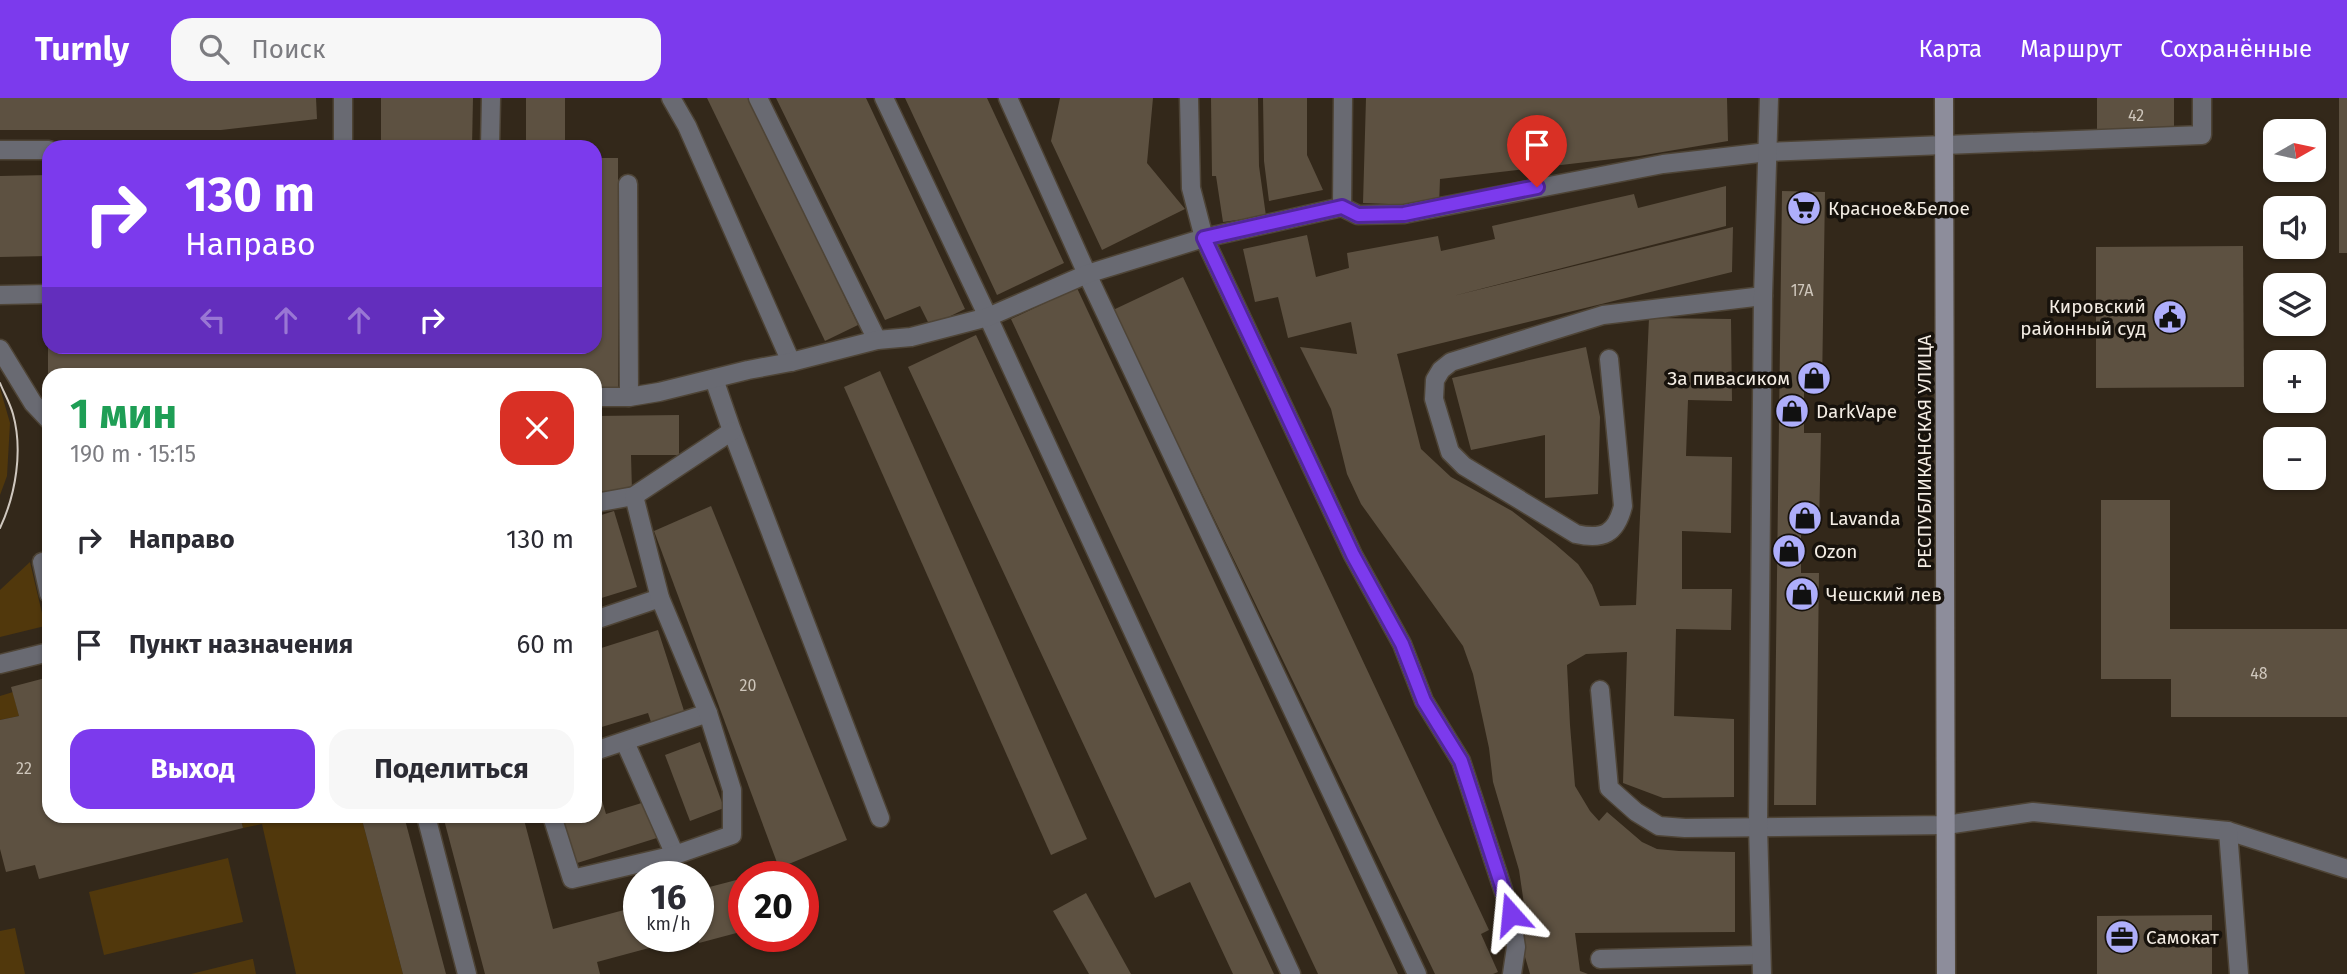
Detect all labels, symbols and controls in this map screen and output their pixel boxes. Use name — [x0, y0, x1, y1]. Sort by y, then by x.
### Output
search box — [171, 18, 661, 81]
text: Turnly — [35, 29, 129, 69]
icon: search — [195, 30, 233, 68]
text: Поиск — [251, 34, 325, 65]
text: Карта — [1919, 35, 1982, 63]
text: Маршрут — [2020, 35, 2122, 63]
text: Сохранённые — [2160, 35, 2312, 63]
house number: 42 — [2128, 106, 2144, 125]
pin — [1507, 115, 1567, 187]
north arrow — [2263, 119, 2326, 182]
map controls — [2263, 119, 2326, 490]
icon: arrive — [1518, 126, 1556, 164]
text: 130 m — [185, 165, 315, 224]
icon: right — [70, 168, 161, 259]
supermarket icon: Красное&Белое — [1785, 189, 1823, 227]
button: sound — [2263, 196, 2326, 259]
place label: Красное&Белое — [1828, 197, 1970, 220]
text: Направо — [185, 225, 316, 263]
button: layers — [2263, 273, 2326, 336]
house number: 17А — [1791, 281, 1814, 300]
place label: Кировский районный суд — [2020, 295, 2146, 340]
public building icon: Кировский районный суд — [2151, 298, 2189, 336]
icon: left — [194, 301, 232, 339]
icon: ahead — [267, 301, 305, 339]
icon: ahead — [340, 301, 378, 339]
icon: right — [413, 301, 451, 339]
street label: РЕСПУБЛИКАНСКАЯ УЛИЦА — [1913, 335, 1936, 569]
button: + — [2263, 350, 2326, 413]
shop icon: За пивасиком — [1795, 359, 1833, 397]
place label: За пивасиком — [1667, 367, 1790, 390]
text: 1 мин — [70, 389, 177, 439]
button: close — [500, 391, 574, 465]
shop icon: DarkVape — [1773, 392, 1811, 430]
place label: DarkVape — [1816, 400, 1897, 423]
button: − — [2263, 427, 2326, 490]
text: 190 m · 15:15 — [70, 440, 196, 468]
shop icon: Lavanda — [1786, 499, 1824, 537]
place label: Lavanda — [1829, 507, 1901, 530]
icon: right — [70, 521, 108, 559]
text: Направо — [129, 524, 235, 555]
text: 130 m — [506, 524, 574, 555]
shop icon: Ozon — [1770, 532, 1808, 570]
place label: Ozon — [1814, 540, 1857, 563]
shop icon: Чешский лев — [1783, 575, 1821, 613]
place label: Чешский лев — [1826, 583, 1942, 606]
icon: arrive — [70, 626, 108, 664]
text: Пункт назначения — [129, 629, 353, 660]
text: 60 m — [516, 629, 574, 660]
house number: 48 — [2250, 664, 2268, 683]
house number: 20 — [740, 676, 756, 695]
button: Выход — [70, 729, 315, 809]
button: Поделиться — [329, 729, 574, 809]
house number: 22 — [16, 759, 32, 778]
speed limit sign: 20 — [728, 861, 819, 952]
text: 16 — [651, 876, 686, 918]
position arrow — [1474, 877, 1548, 951]
text: km/h — [646, 913, 691, 935]
office icon: Самокат — [2103, 918, 2141, 956]
place label: Самокат — [2146, 926, 2219, 949]

